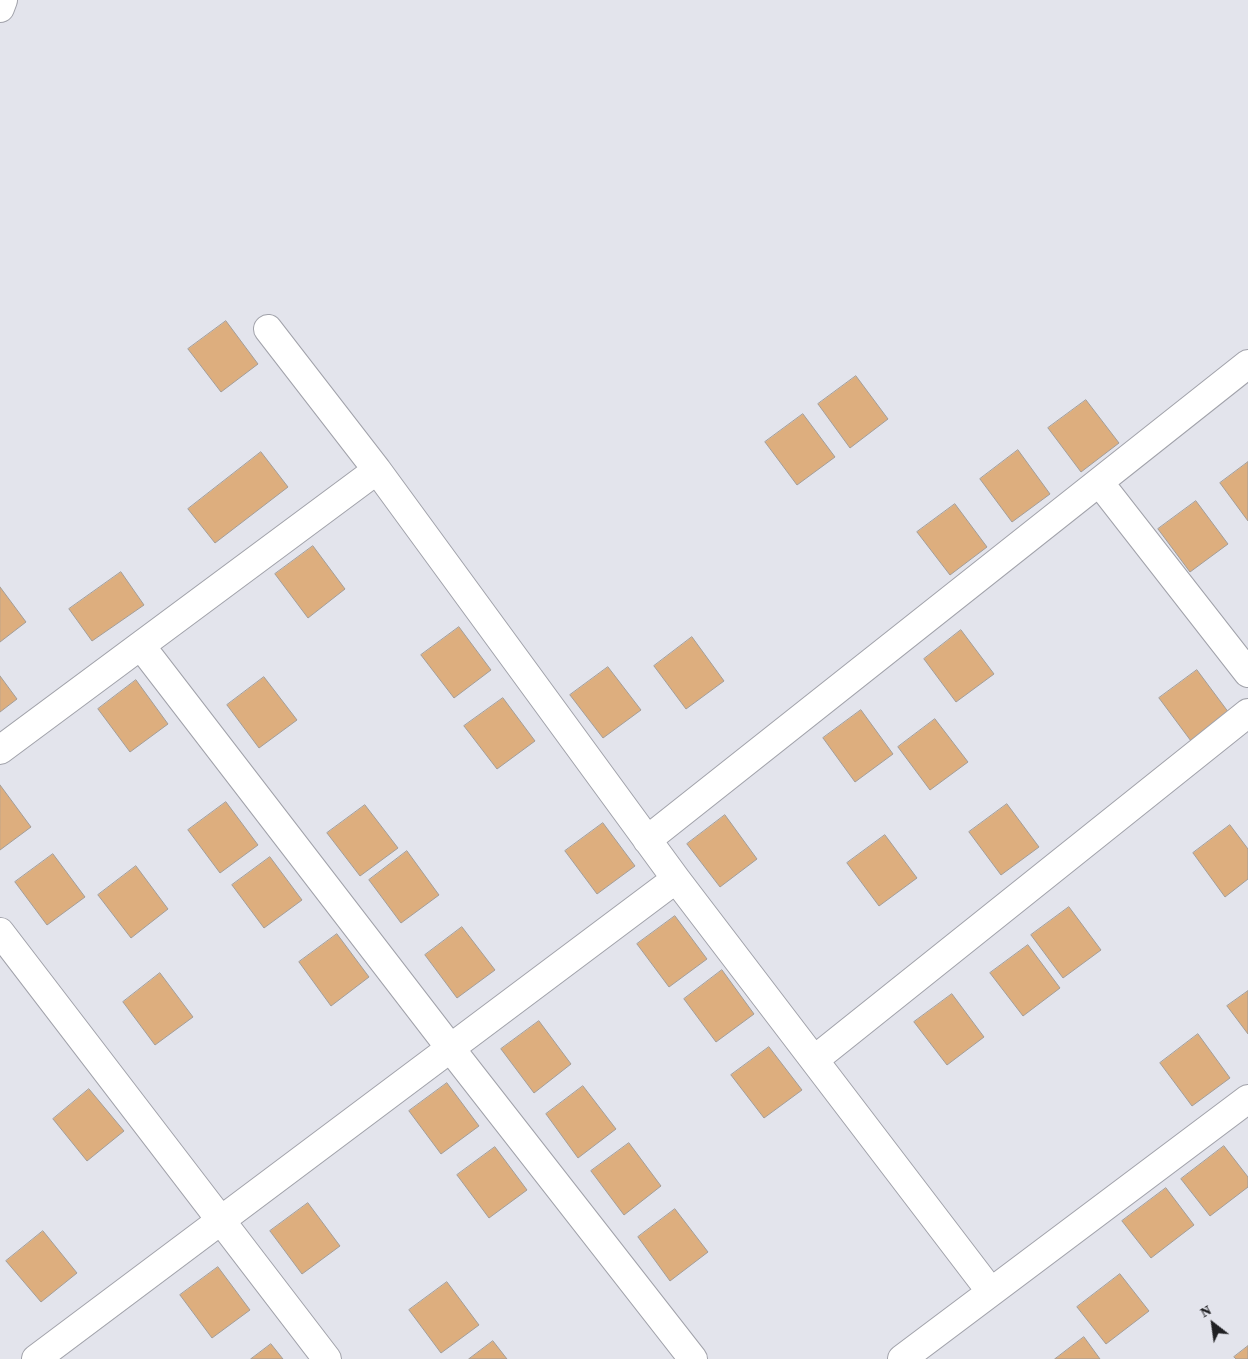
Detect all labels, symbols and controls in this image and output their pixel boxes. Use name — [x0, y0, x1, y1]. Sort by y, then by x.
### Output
north arrow — [1188, 1299, 1238, 1349]
text: N — [1196, 1300, 1215, 1322]

